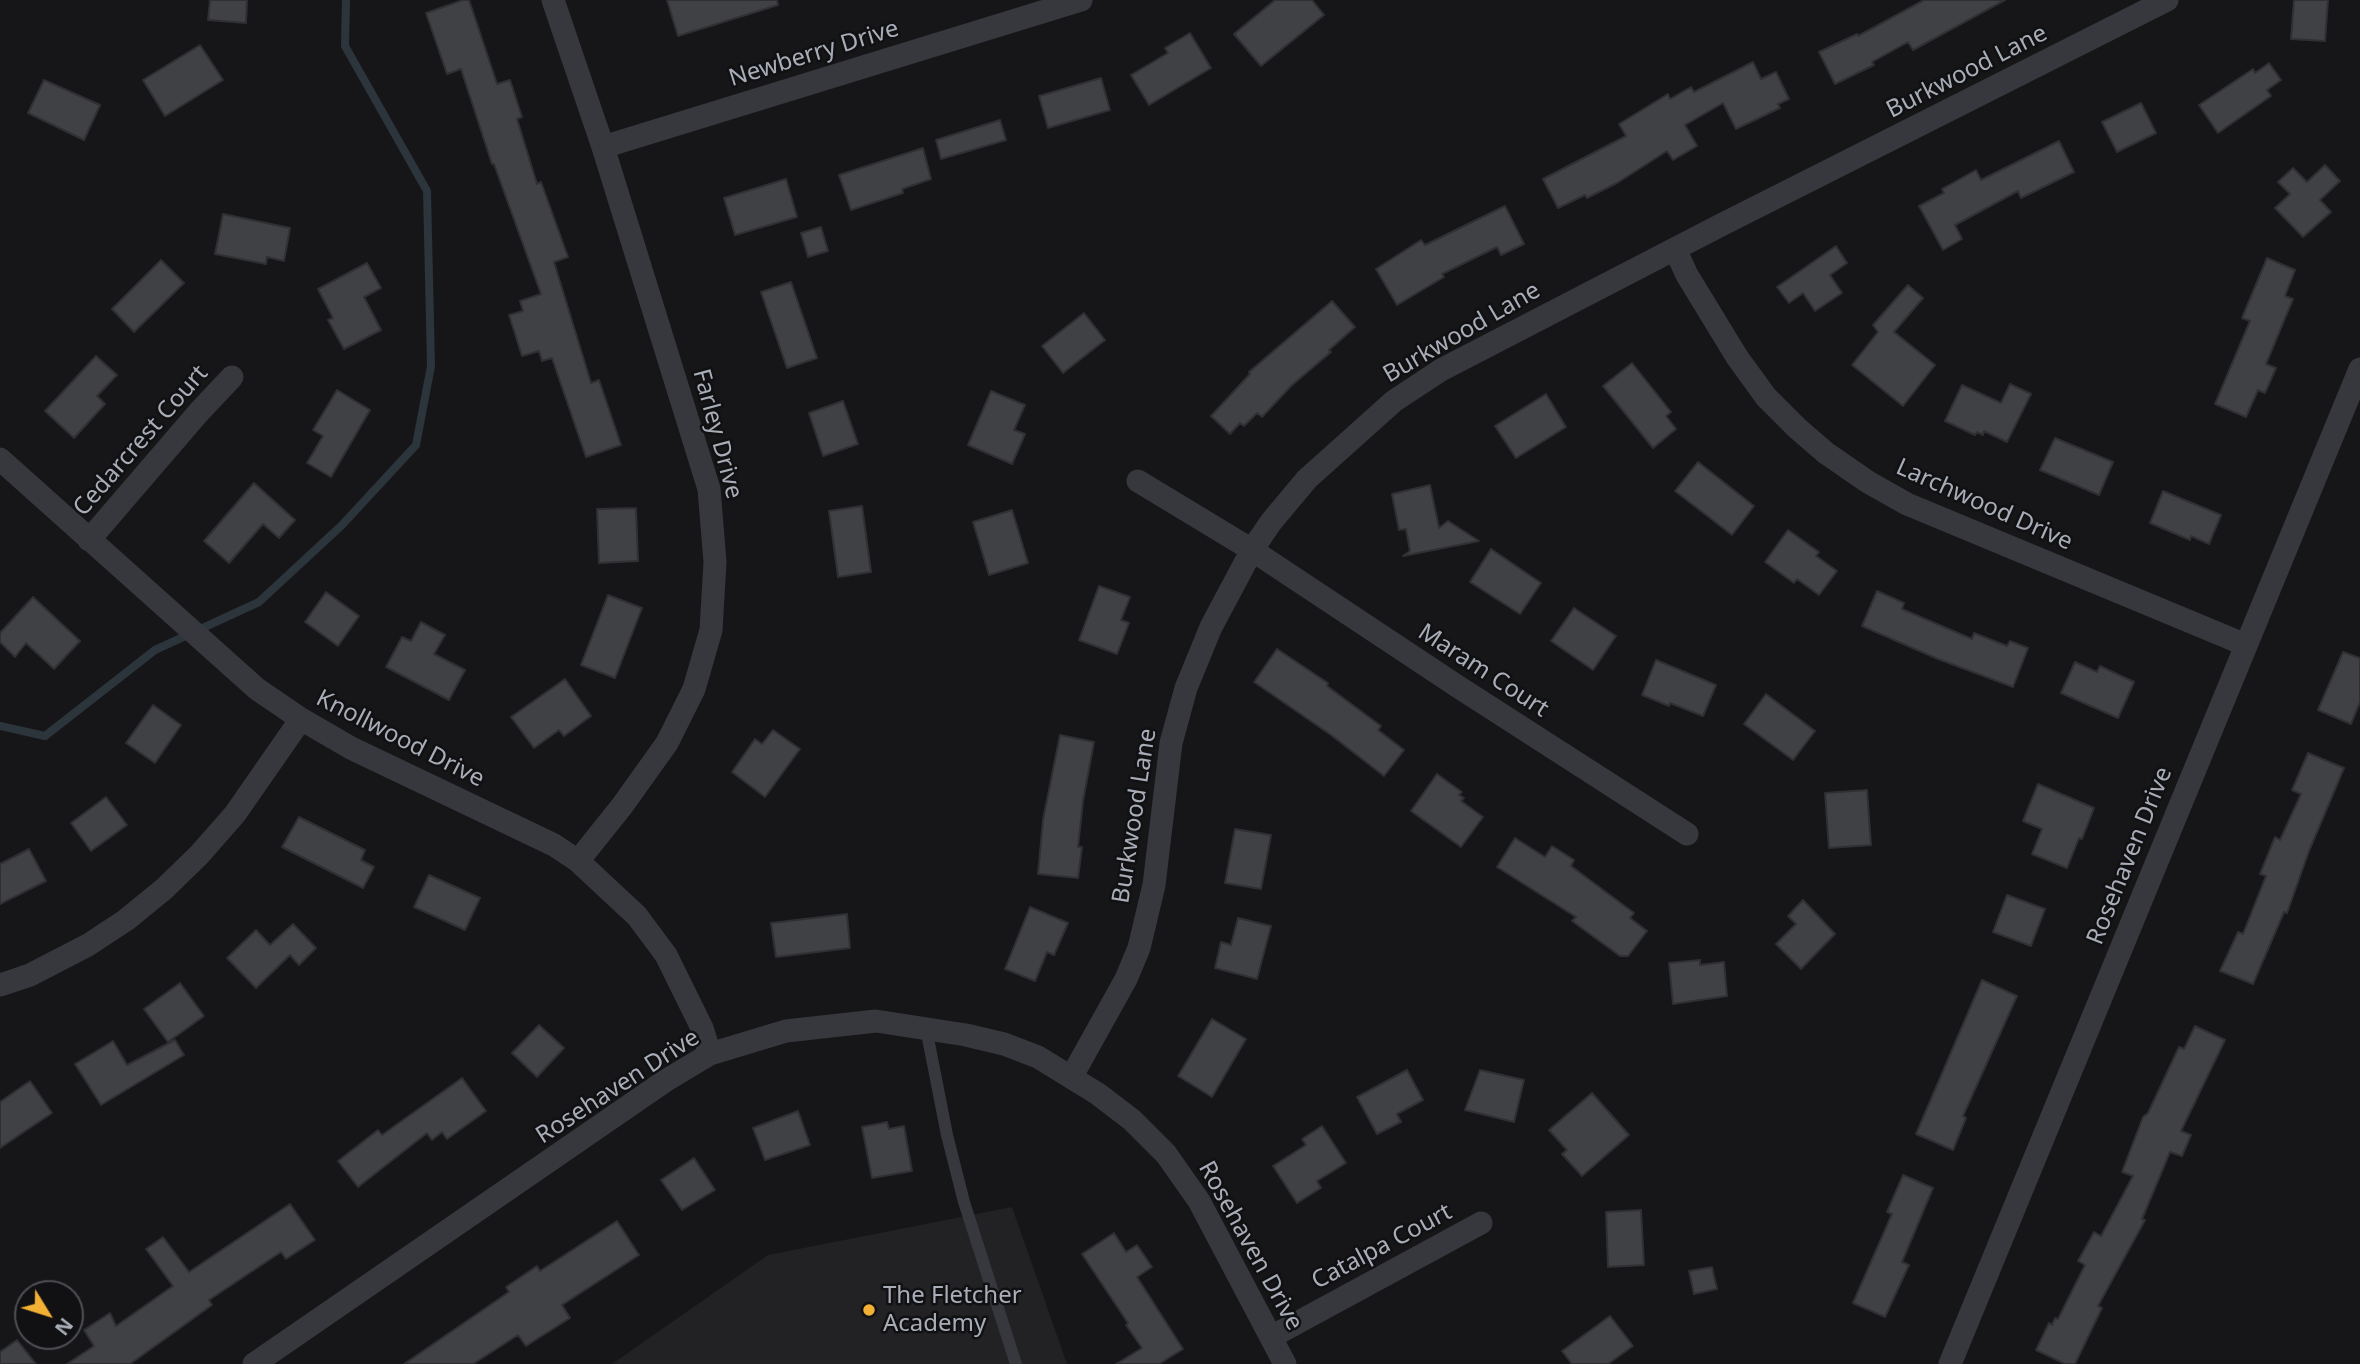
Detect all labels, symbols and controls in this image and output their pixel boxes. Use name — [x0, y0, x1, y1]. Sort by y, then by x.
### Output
street label: Newberry Drive — [726, 14, 902, 94]
street label: Burkwood Lane — [1882, 19, 2052, 125]
street label: Burkwood Lane — [1378, 276, 1546, 390]
street label: Cedarcrest Court — [68, 360, 214, 522]
street label: Farley Drive — [686, 366, 748, 502]
street label: Larchwood Drive — [1891, 453, 2077, 557]
street label: Maram Court — [1412, 618, 1554, 724]
street label: Knollwood Drive — [311, 684, 489, 794]
street label: Burkwood Lane — [1107, 727, 1163, 905]
street label: Rosehaven Drive — [2081, 763, 2179, 949]
street label: Rosehaven Drive — [531, 1023, 705, 1151]
street label: Rosehaven Drive — [1192, 1156, 1308, 1336]
street label: Catalpa Court — [1307, 1198, 1457, 1296]
north arrow — [14, 1280, 84, 1350]
place label: The Fletcher Academy — [883, 1282, 1022, 1338]
marker: The Fletcher Academy — [861, 1302, 877, 1318]
text: N — [49, 1313, 79, 1341]

